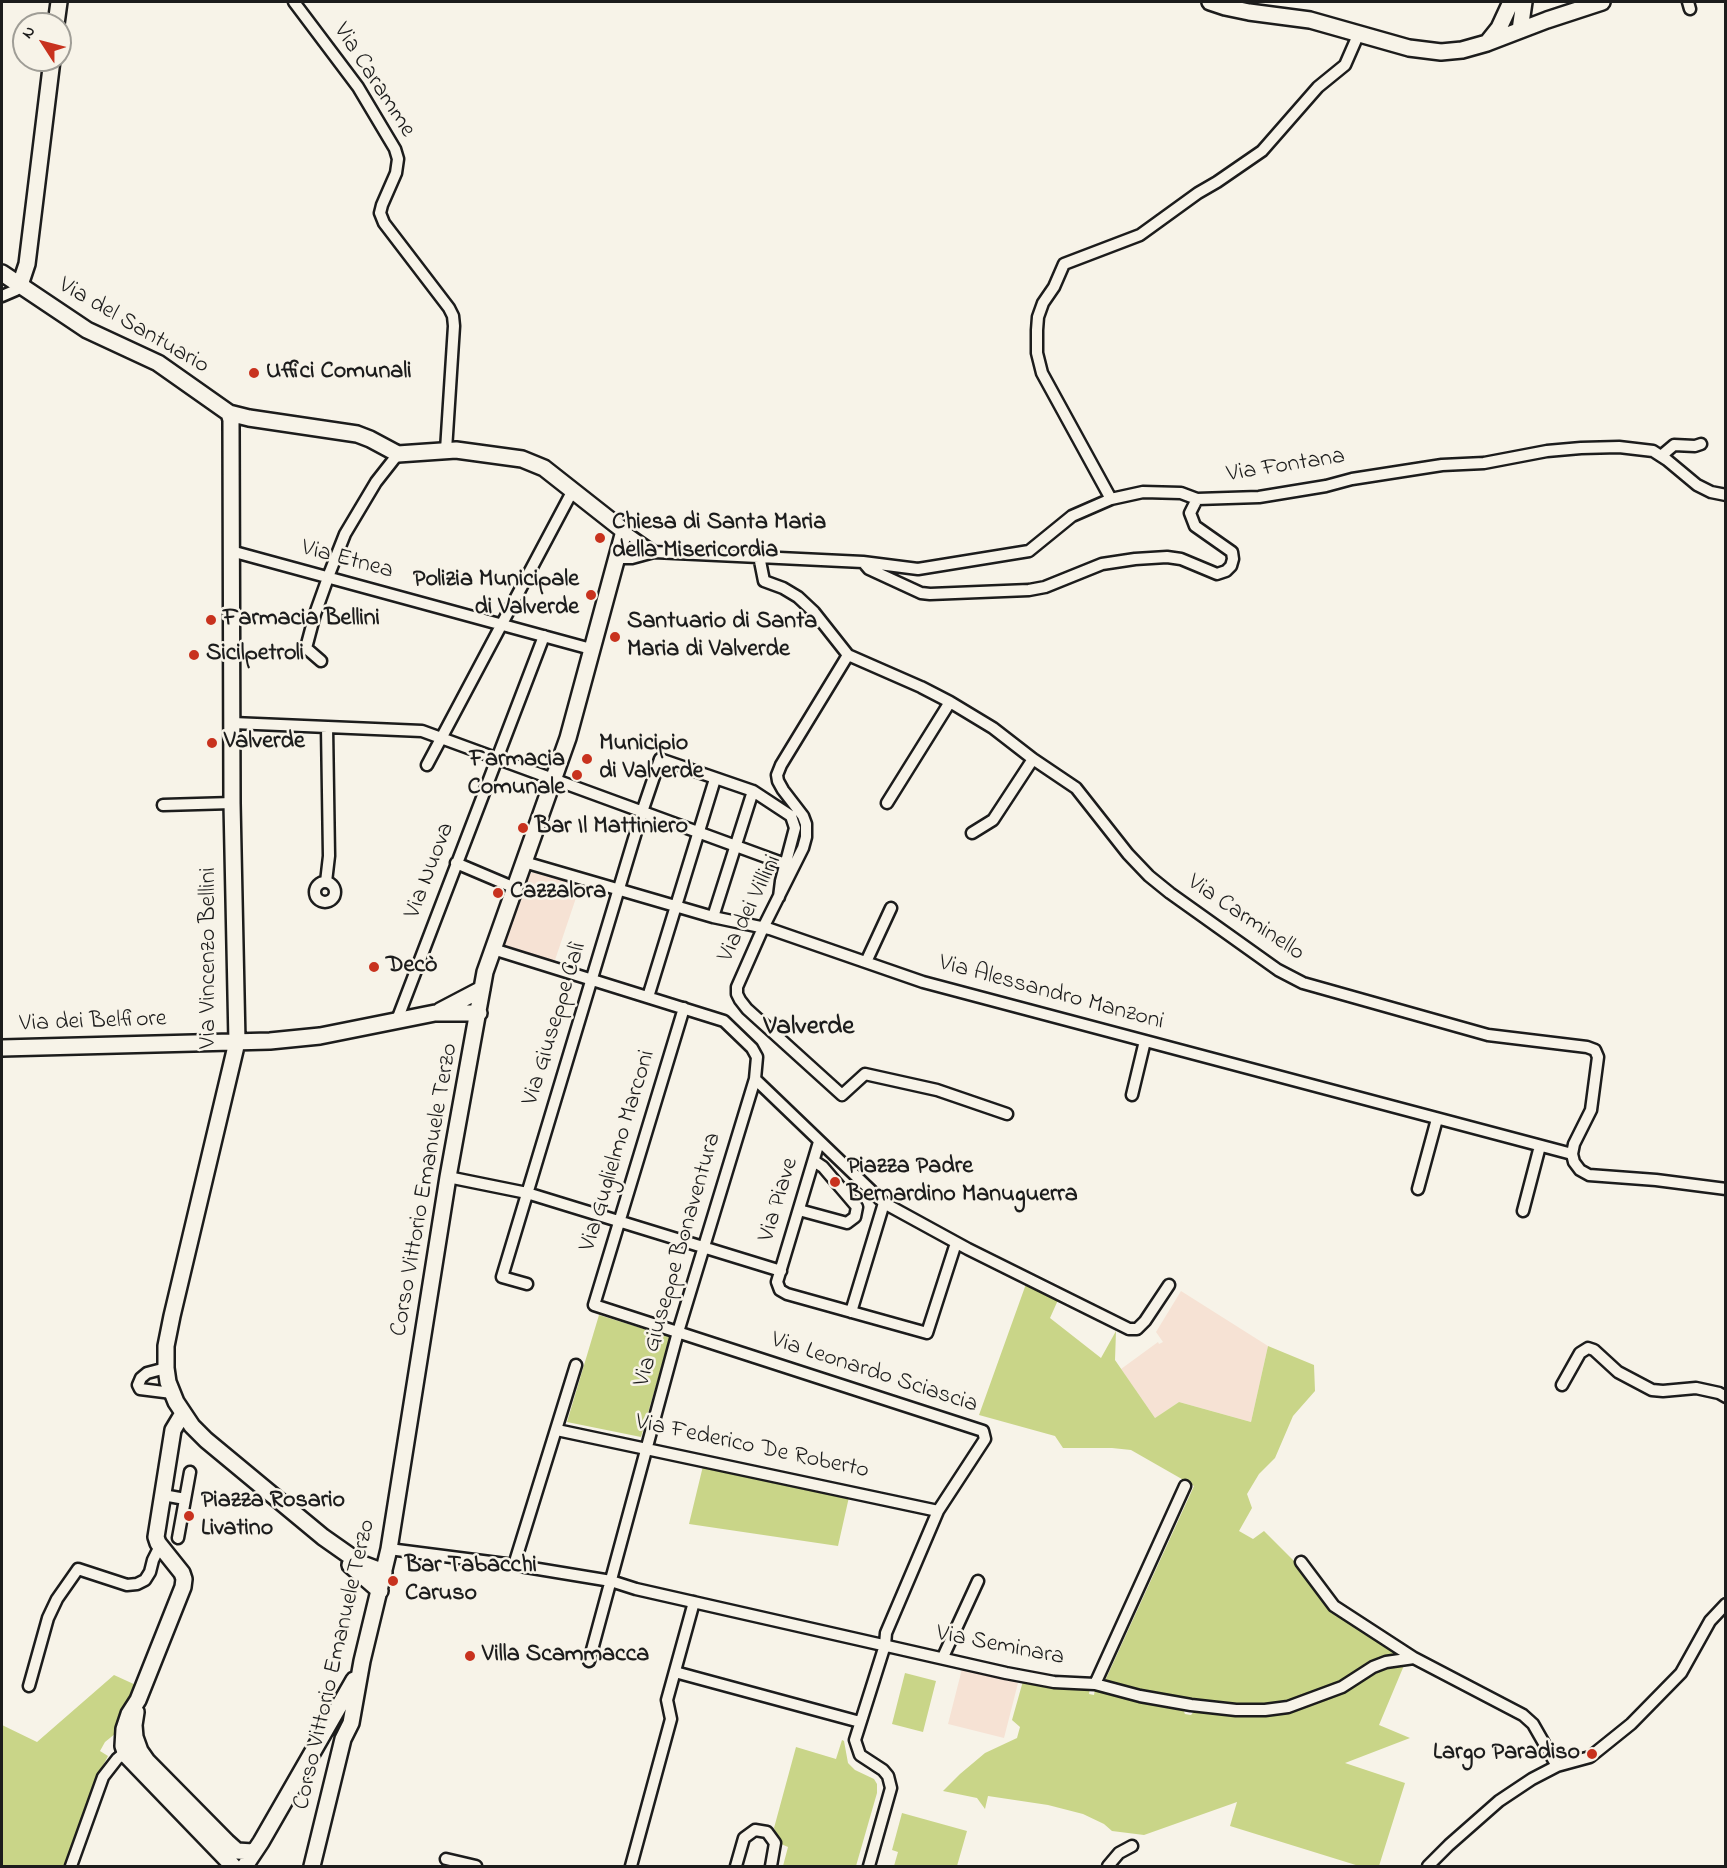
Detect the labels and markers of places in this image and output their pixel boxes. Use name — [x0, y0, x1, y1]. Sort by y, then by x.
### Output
place label: Uffici Comunali — [266, 359, 412, 387]
marker: Uffici Comunali — [247, 366, 261, 380]
place label: Chiesa di Santa Maria della Misericordia — [612, 510, 826, 566]
marker: Chiesa di Santa Maria della Misericordia — [593, 531, 607, 545]
place label: Polizia Municipale di Valverde — [413, 567, 579, 623]
marker: Polizia Municipale di Valverde — [584, 588, 598, 602]
place label: Farmacia Bellini — [223, 606, 380, 634]
place label: Santuario di Santa Maria di Valverde — [627, 609, 817, 665]
marker: Farmacia Bellini — [204, 613, 218, 627]
marker: Santuario di Santa Maria di Valverde — [608, 630, 622, 644]
place label: Sicilpetroli — [206, 641, 304, 669]
marker: Sicilpetroli — [187, 648, 201, 662]
place label: Valverde — [224, 729, 305, 757]
place label: Municipio di Valverde — [599, 731, 703, 787]
marker: Valverde — [205, 736, 219, 750]
place label: Farmacia Comunale — [467, 747, 565, 803]
marker: Municipio di Valverde — [580, 752, 594, 766]
marker: Farmacia Comunale — [570, 768, 584, 782]
place label: Bar Il Mattiniero — [535, 814, 688, 842]
marker: Bar Il Mattiniero — [516, 821, 530, 835]
place label: Cazzalora — [510, 879, 606, 907]
marker: Cazzalora — [491, 886, 505, 900]
place label: Decò — [386, 953, 438, 981]
marker: Decò — [367, 960, 381, 974]
place label: Piazza Padre Bernardino Manuguerra — [847, 1154, 1078, 1210]
marker: Piazza Padre Bernardino Manuguerra — [828, 1175, 842, 1189]
place label: Piazza Rosario Livatino — [201, 1488, 345, 1544]
marker: Piazza Rosario Livatino — [182, 1509, 196, 1523]
place label: Bar Tabacchi Caruso — [405, 1553, 537, 1609]
marker: Bar Tabacchi Caruso — [386, 1574, 400, 1588]
place label: Villa Scammacca — [482, 1642, 649, 1670]
marker: Villa Scammacca — [463, 1649, 477, 1663]
place label: Largo Paradiso — [1433, 1740, 1580, 1768]
marker: Largo Paradiso — [1585, 1747, 1599, 1761]

